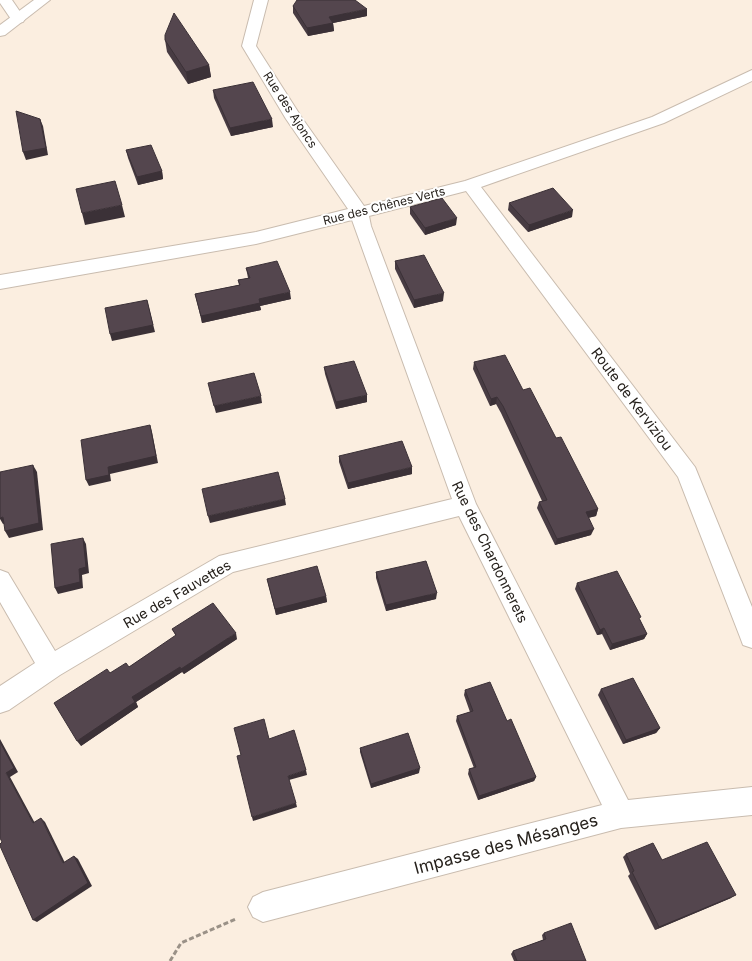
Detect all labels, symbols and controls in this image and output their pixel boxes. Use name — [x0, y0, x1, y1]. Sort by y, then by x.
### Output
street label: Rue des Ajoncs — [260, 69, 321, 151]
street label: Rue des Chênes Verts — [321, 183, 447, 228]
street label: Route de Kerviziou — [588, 344, 677, 453]
street label: Rue des Chardonnerets — [449, 478, 532, 625]
street label: Rue des Fauvettes — [120, 556, 234, 631]
street label: Impasse des Mésanges — [412, 810, 600, 878]

